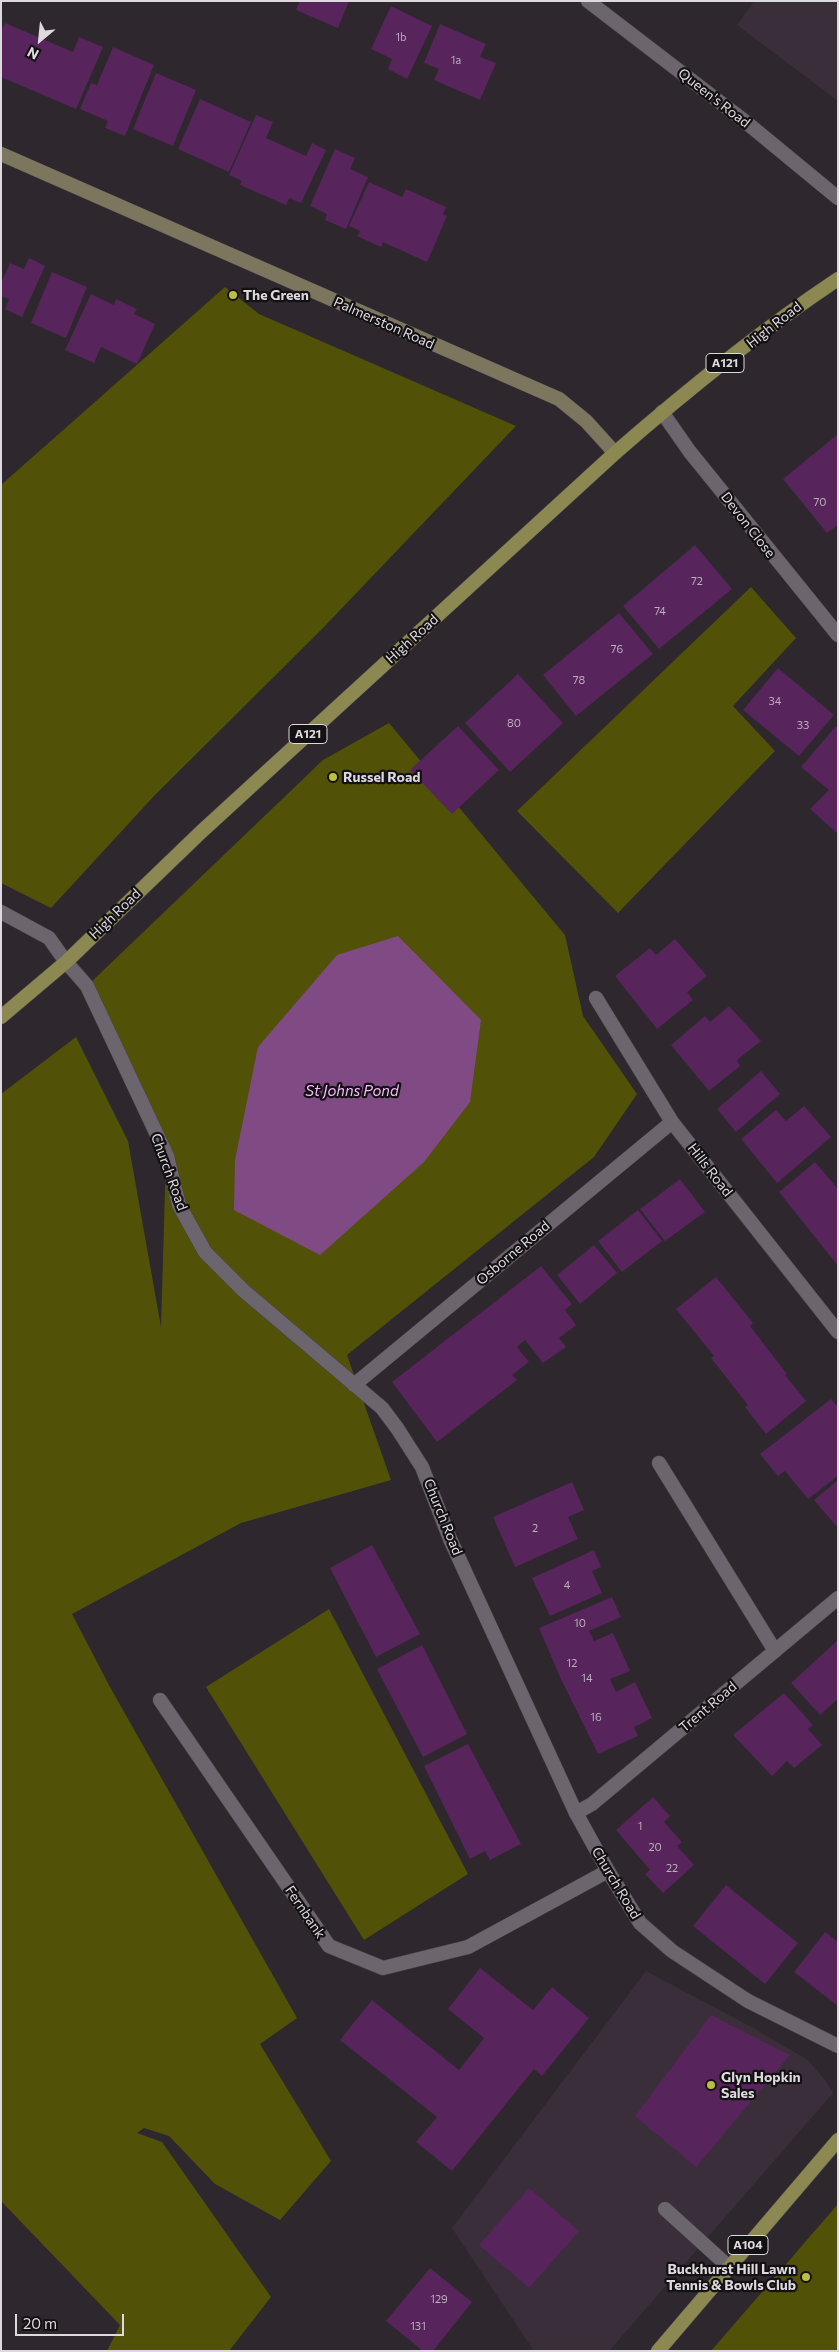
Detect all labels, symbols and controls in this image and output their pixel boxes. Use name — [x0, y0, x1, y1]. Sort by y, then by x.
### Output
north arrow — [15, 15, 65, 65]
house number: 1b — [395, 30, 407, 44]
text: N — [24, 44, 41, 64]
house number: 1a — [451, 53, 461, 67]
street label: Queen's Road — [675, 65, 753, 131]
place label: The Green — [243, 287, 309, 303]
marker: The Green — [227, 289, 239, 301]
street label: Palmerston Road — [331, 293, 437, 353]
street label: High Road — [743, 298, 805, 352]
road number: A121 — [706, 353, 744, 372]
street label: Devon Close — [717, 489, 779, 561]
house number: 70 — [814, 495, 826, 509]
house number: 72 — [691, 574, 703, 588]
house number: 74 — [654, 604, 666, 618]
street label: High Road — [382, 611, 442, 667]
house number: 76 — [611, 642, 623, 656]
house number: 78 — [573, 673, 585, 687]
house number: 34 — [769, 694, 781, 708]
house number: 80 — [507, 716, 521, 730]
house number: 33 — [797, 718, 809, 732]
road number: A121 — [289, 724, 327, 744]
place label: Russel Road — [343, 769, 420, 785]
marker: Russel Road — [327, 771, 339, 783]
street label: High Road — [86, 885, 144, 943]
water label: St Johns Pond — [305, 1082, 399, 1100]
street label: Church Road — [147, 1131, 191, 1213]
street label: Hills Road — [684, 1140, 736, 1200]
street label: Osborne Road — [473, 1217, 553, 1289]
street label: Church Road — [420, 1476, 466, 1558]
house number: 2 — [532, 1521, 538, 1535]
house number: 4 — [564, 1578, 570, 1592]
house number: 10 — [574, 1616, 586, 1630]
house number: 12 — [567, 1656, 577, 1670]
house number: 14 — [581, 1671, 593, 1685]
street label: Trent Road — [676, 1678, 740, 1736]
house number: 16 — [590, 1710, 602, 1724]
house number: 1 — [638, 1819, 642, 1833]
house number: 20 — [648, 1840, 662, 1854]
street label: Church Road — [588, 1844, 644, 1922]
house number: 22 — [666, 1861, 678, 1875]
street label: Fernbank — [281, 1882, 329, 1942]
place label: Glyn Hopkin Sales — [721, 2069, 801, 2102]
marker: Glyn Hopkin Sales — [705, 2079, 717, 2091]
road number: A104 — [728, 2236, 768, 2254]
place label: Buckhurst Hill Lawn Tennis & Bowls Club — [666, 2261, 796, 2294]
marker: Buckhurst Hill Lawn Tennis & Bowls Club — [800, 2271, 812, 2283]
house number: 129 — [430, 2292, 448, 2306]
scale bar — [18, 2304, 126, 2336]
text: 20 m — [23, 2314, 57, 2332]
house number: 131 — [410, 2319, 426, 2333]

